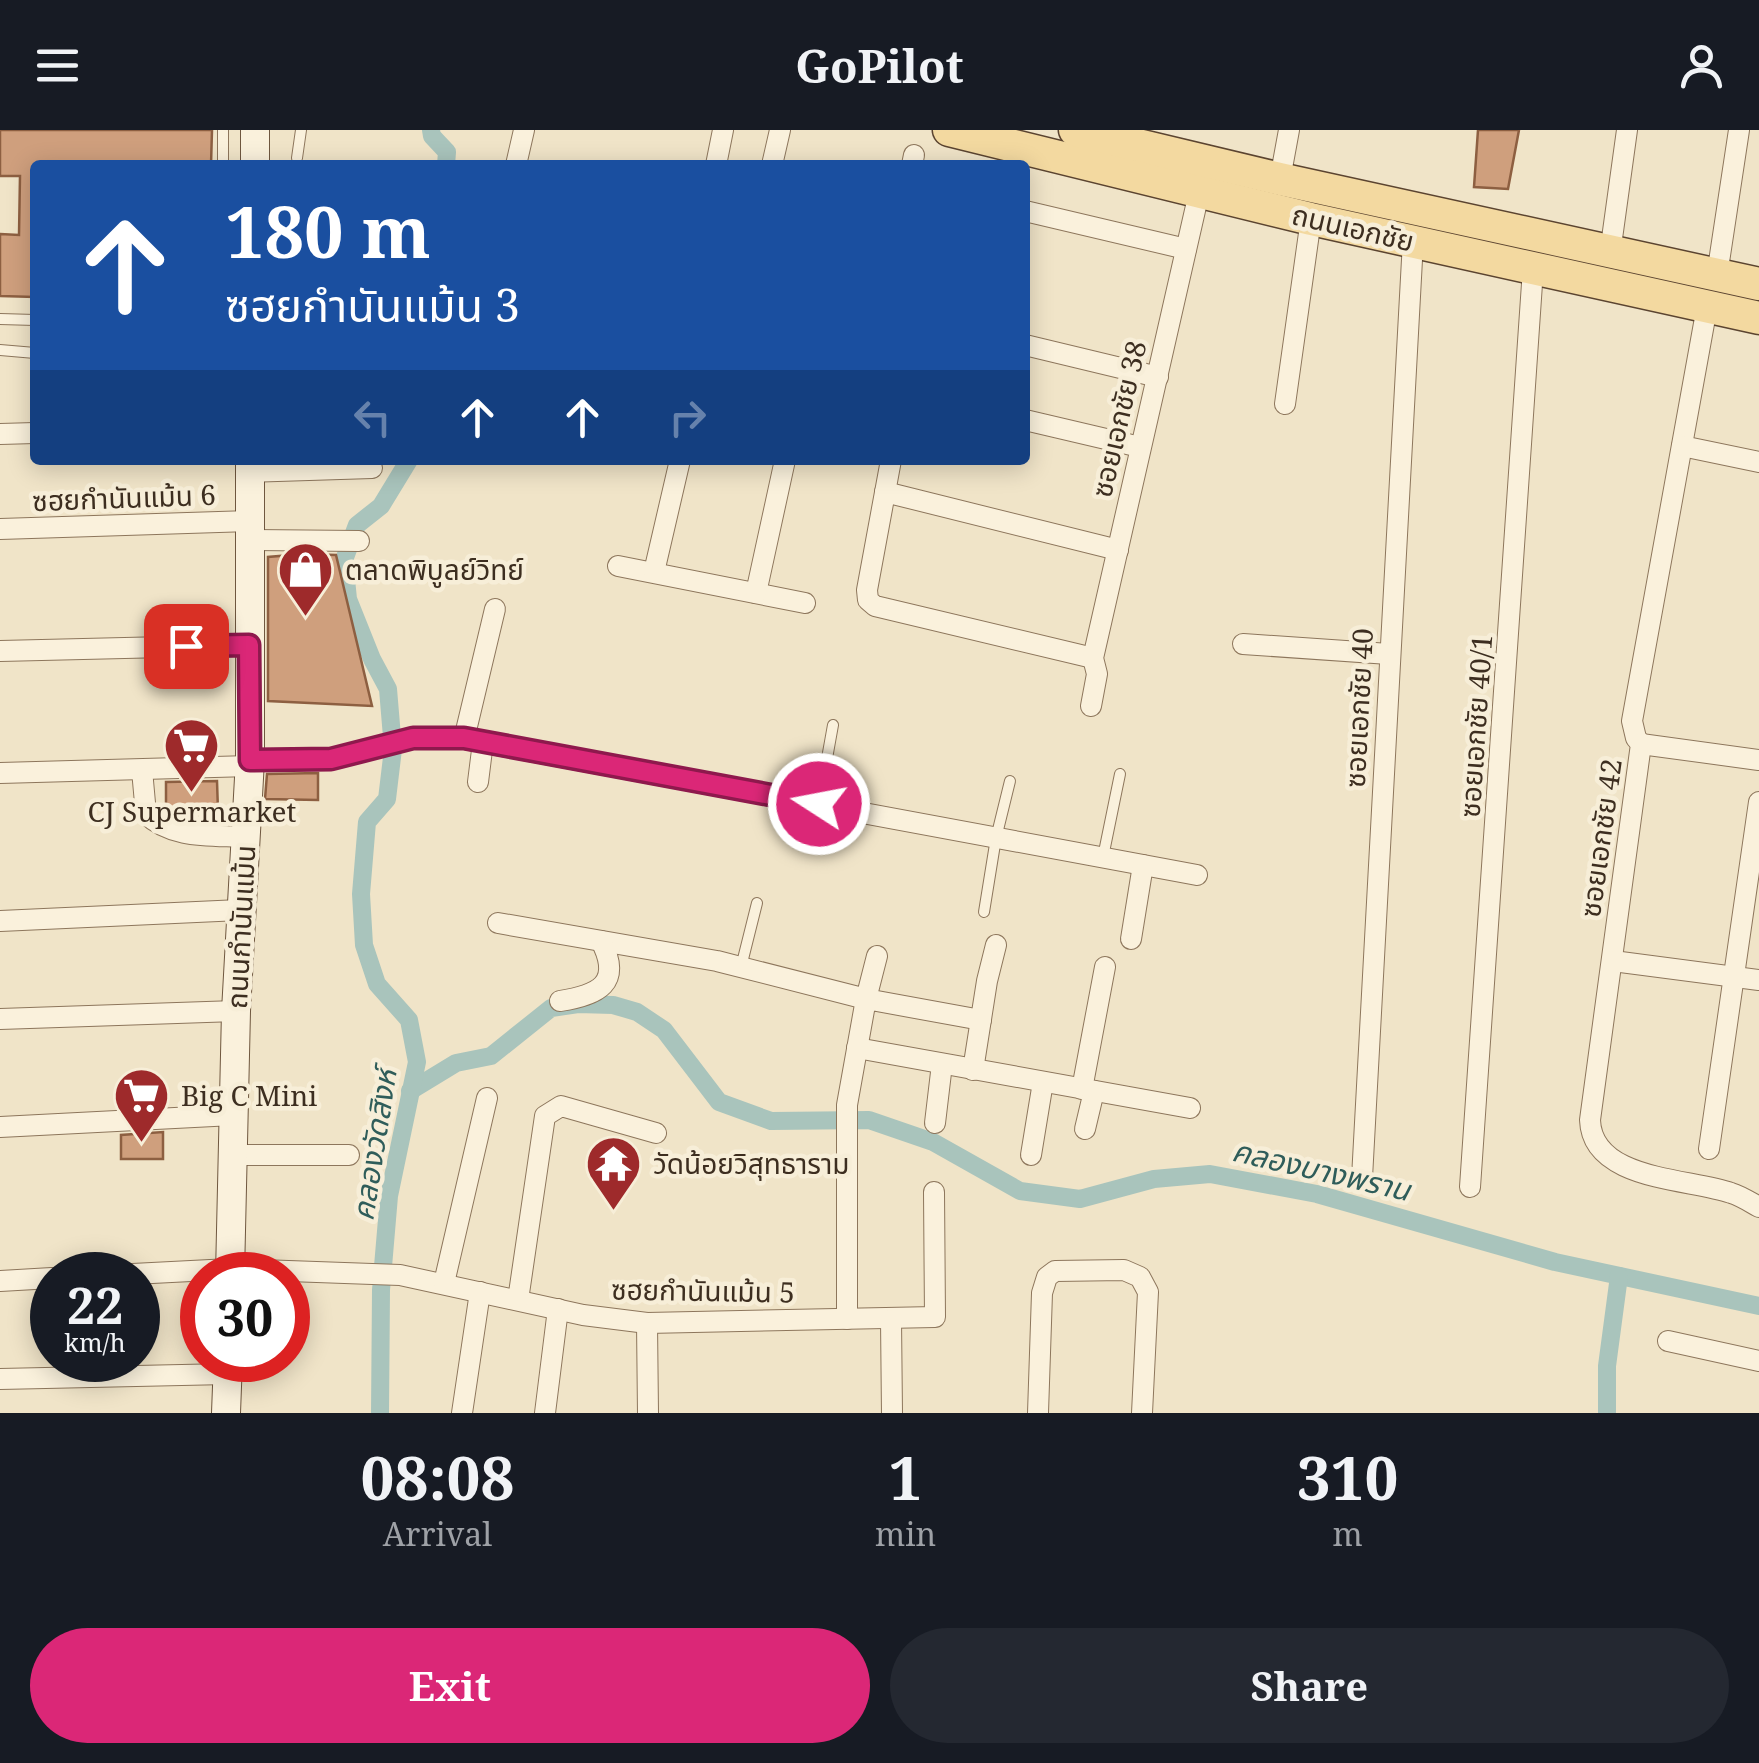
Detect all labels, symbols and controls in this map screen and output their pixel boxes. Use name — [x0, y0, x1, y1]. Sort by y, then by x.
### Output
text: GoPilot — [795, 35, 964, 96]
icon: menu — [30, 38, 85, 93]
icon: person — [1674, 38, 1729, 93]
text: 180 m — [225, 183, 431, 279]
street label: ถนนเอกชัย — [1289, 195, 1418, 259]
icon: ahead — [60, 200, 190, 330]
text: ซฮยกำนันแม้น 3 — [225, 274, 520, 335]
street label: ซอยเอกชัย 38 — [1082, 337, 1155, 501]
icon: left — [345, 390, 400, 445]
icon: ahead — [450, 390, 505, 445]
icon: ahead — [555, 390, 610, 445]
icon: right — [660, 390, 715, 445]
street label: ซฮยกำนันแม้น 6 — [32, 475, 216, 519]
shop icon: ตลาดพิบูลย์วิทย์ — [276, 540, 336, 619]
place label: ตลาดพิบูลย์วิทย์ — [345, 550, 524, 588]
pin — [144, 604, 229, 689]
icon: arrive — [159, 619, 214, 674]
street label: ซอยเอกชัย 40 — [1335, 627, 1381, 789]
street label: ซอยเอกชัย 40/1 — [1450, 633, 1500, 819]
supermarket icon: CJ Supermarket — [162, 716, 222, 795]
position arrow — [767, 752, 871, 856]
street label: ซอยเอกชัย 42 — [1570, 756, 1630, 920]
place label: CJ Supermarket — [88, 792, 297, 830]
street label: ถนนกำนันแม้น — [217, 844, 263, 1010]
water label: คลองวัดสิงห์ — [341, 1060, 407, 1224]
supermarket icon: Big C Mini — [112, 1066, 172, 1145]
place label: Big C Mini — [181, 1076, 317, 1114]
water label: คลองบางพราน — [1228, 1129, 1416, 1210]
temple icon: วัดน้อยวิสุทธาราม — [584, 1134, 644, 1213]
place label: วัดน้อยวิสุทธาราม — [653, 1144, 850, 1182]
speed limit sign: 30 — [180, 1252, 310, 1382]
street label: ซฮยกำนันแม้น 5 — [611, 1269, 795, 1311]
text: 22 — [67, 1271, 123, 1339]
text: km/h — [64, 1325, 126, 1359]
text: 08:08 — [361, 1436, 514, 1518]
text: 1 — [889, 1436, 923, 1518]
text: 310 — [1297, 1436, 1398, 1518]
text: Arrival — [383, 1512, 492, 1555]
text: min — [875, 1512, 936, 1555]
text: m — [1332, 1512, 1363, 1555]
button: Exit — [30, 1628, 870, 1743]
button: Share — [890, 1628, 1729, 1743]

